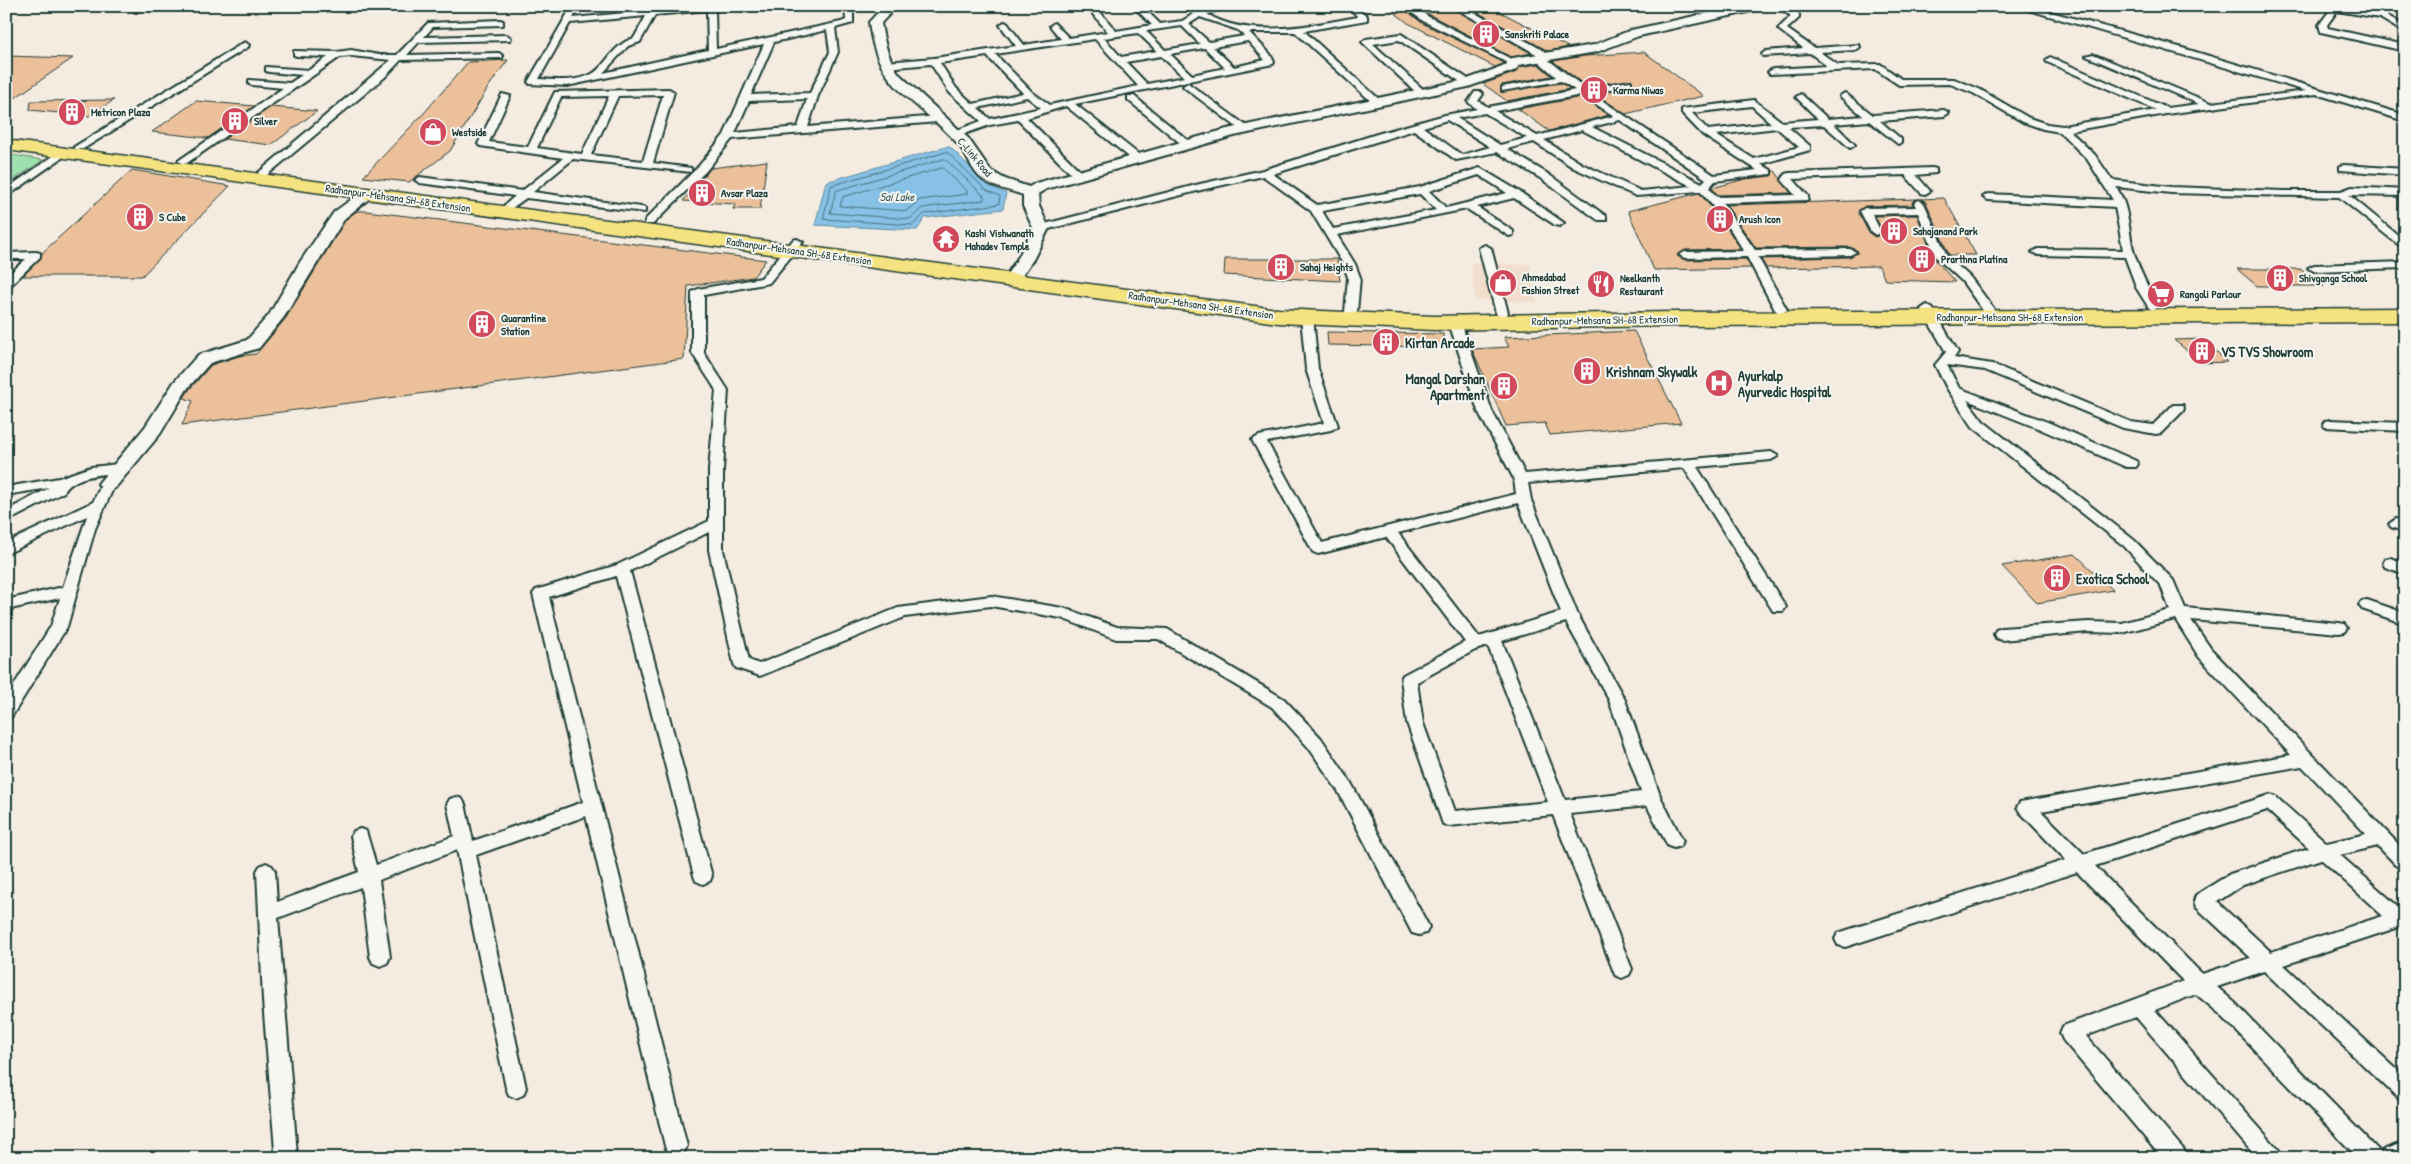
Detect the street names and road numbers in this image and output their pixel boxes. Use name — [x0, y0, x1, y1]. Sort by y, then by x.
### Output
street label: C-Link Road — [954, 134, 996, 180]
street label: Radhanpur-Mehsana SH-68 Extension — [324, 181, 472, 215]
street label: Radhanpur-Mehsana SH-68 Extension — [725, 234, 873, 268]
street label: Radhanpur-Mehsana SH-68 Extension — [1127, 288, 1275, 322]
street label: Radhanpur-Mehsana SH-68 Extension — [1937, 310, 2083, 324]
street label: Radhanpur-Mehsana SH-68 Extension — [1532, 312, 1678, 328]

